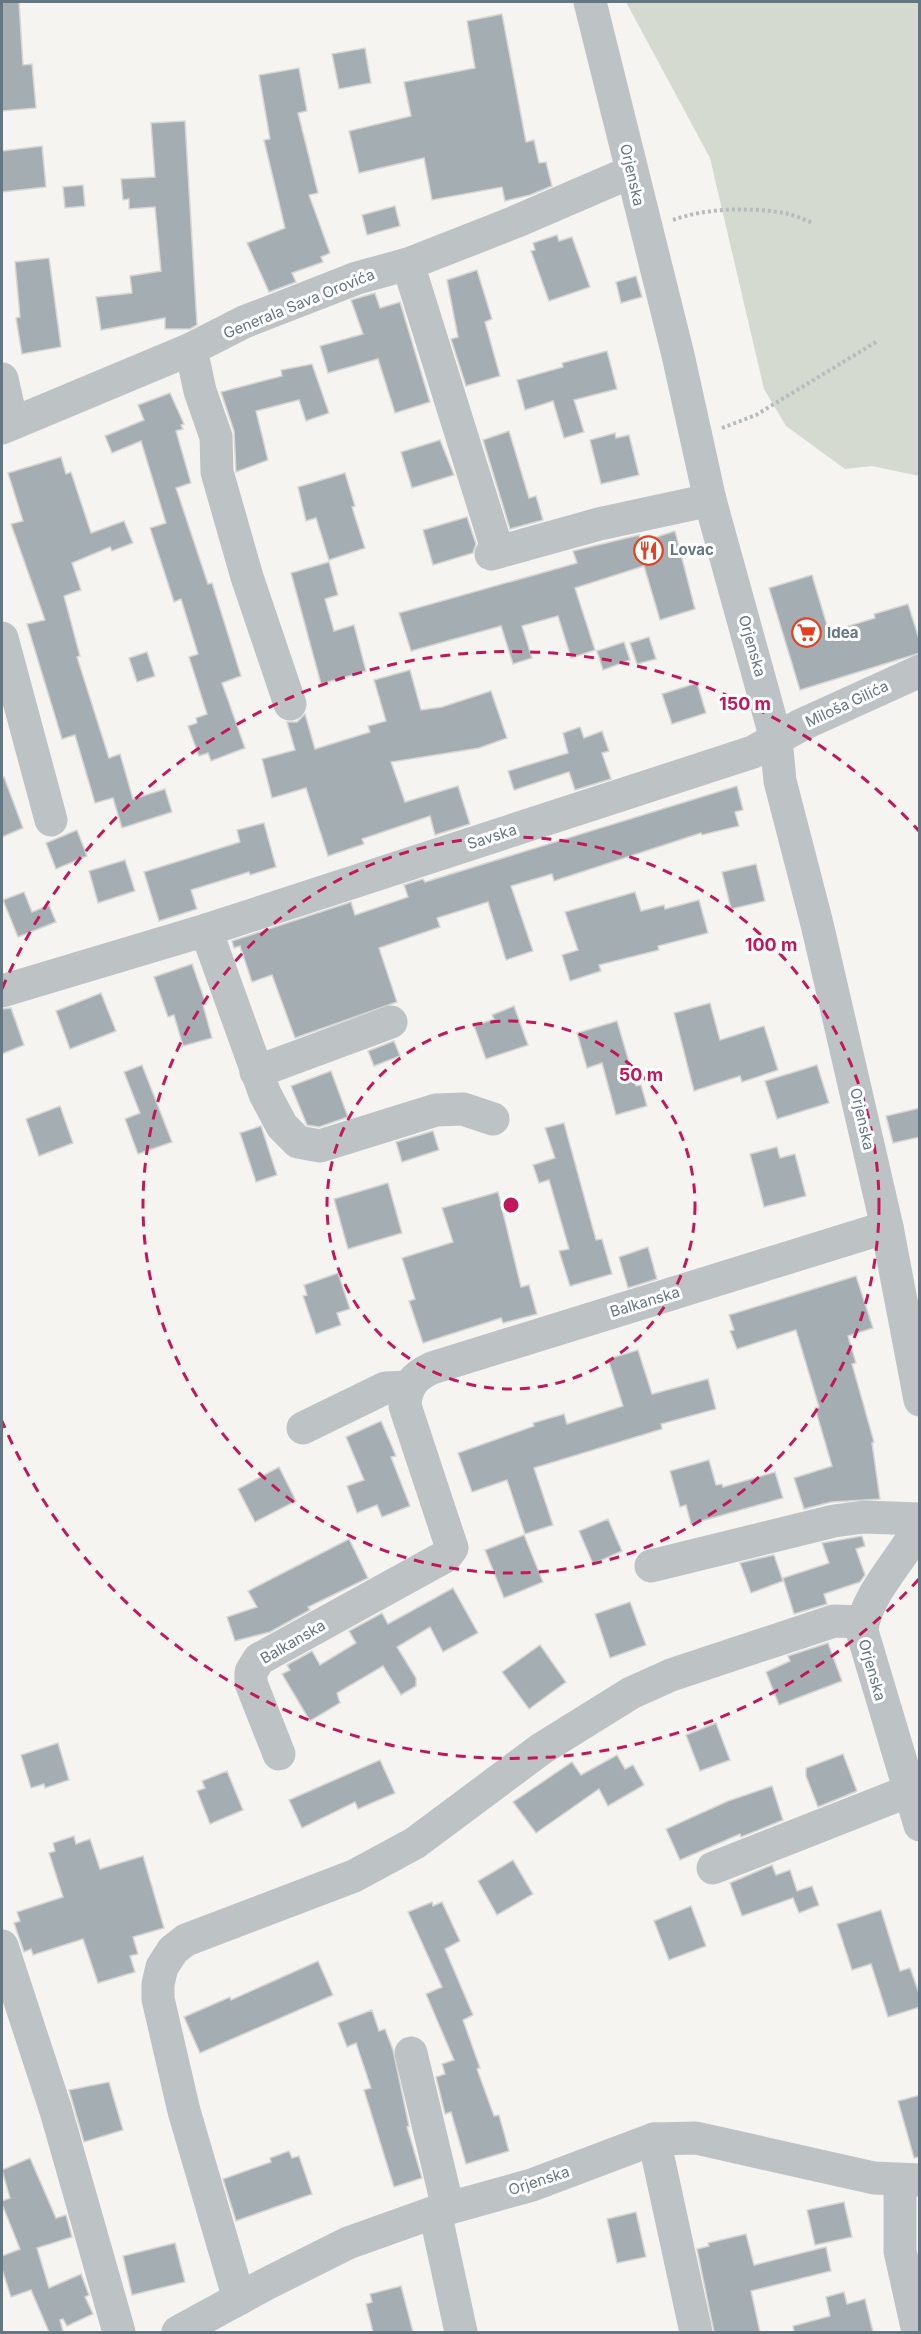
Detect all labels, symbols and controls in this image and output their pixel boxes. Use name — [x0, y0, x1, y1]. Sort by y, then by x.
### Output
street label: Orjenska — [616, 142, 649, 208]
street label: Generala Sava Orovića — [220, 264, 377, 343]
restaurant icon: Lovac — [633, 534, 665, 566]
place label: Lovac — [670, 540, 714, 559]
street label: Orjenska — [735, 613, 770, 679]
supermarket icon: Idea — [790, 617, 822, 649]
place label: Idea — [827, 623, 858, 642]
street label: Miloša Gilića — [802, 676, 891, 731]
text: 150 m — [719, 693, 771, 714]
street label: Savska — [465, 820, 519, 853]
text: 100 m — [745, 934, 797, 955]
text: 50 m — [619, 1064, 663, 1085]
street label: Orjenska — [846, 1086, 879, 1152]
centre of rings — [501, 1195, 521, 1215]
street label: Balkanska — [608, 1282, 682, 1321]
street label: Balkanska — [257, 1615, 329, 1668]
street label: Orjenska — [855, 1637, 890, 1703]
street label: Orjenska — [506, 2162, 572, 2199]

